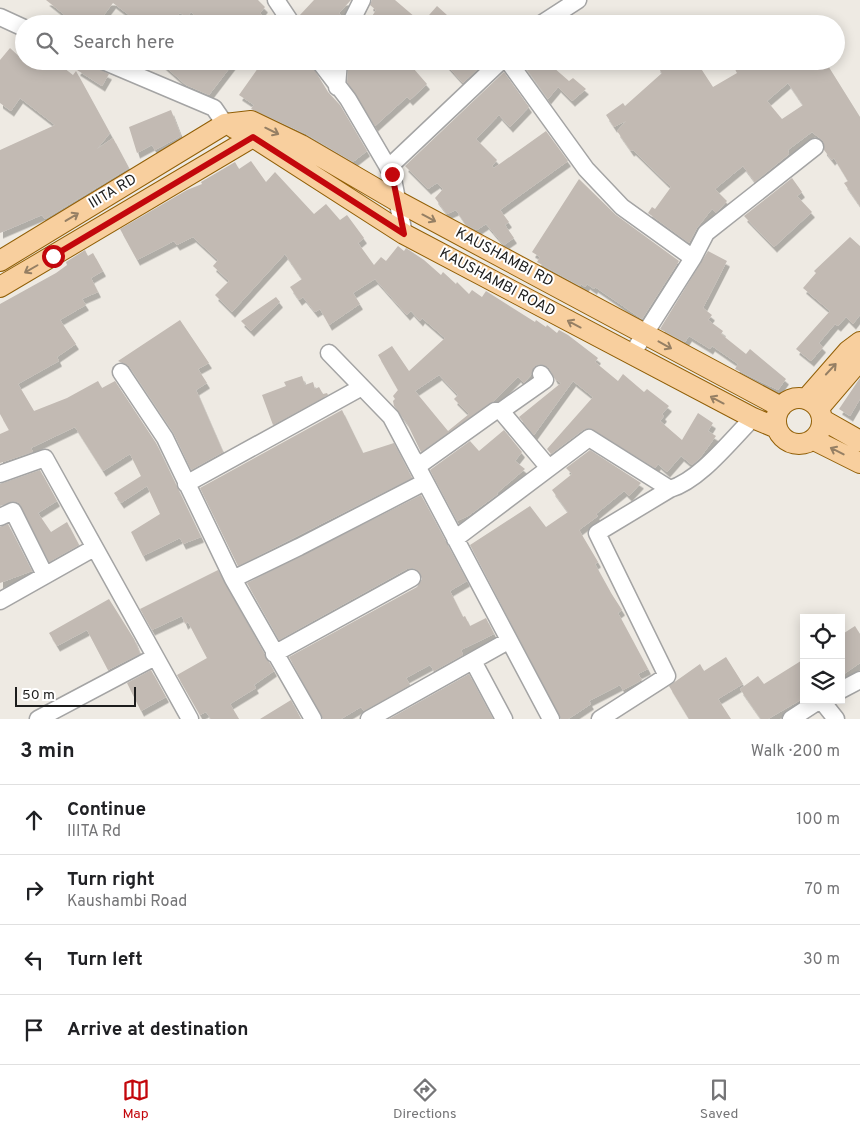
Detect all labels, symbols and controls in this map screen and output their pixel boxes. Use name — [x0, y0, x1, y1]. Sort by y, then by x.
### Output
search box — [15, 15, 845, 70]
icon: search — [33, 29, 61, 57]
text: Search here — [73, 31, 175, 55]
one-way arrow — [264, 127, 279, 136]
route end — [381, 163, 404, 186]
street label: IIITA RD — [85, 170, 141, 214]
one-way arrow — [64, 212, 78, 222]
one-way arrow — [422, 213, 437, 223]
street label: KAUSHAMBI RD — [452, 224, 556, 292]
street label: KAUSHAMBI ROAD — [436, 244, 558, 322]
route start — [42, 245, 65, 268]
one-way arrow — [24, 265, 38, 275]
one-way arrow — [566, 319, 581, 329]
one-way arrow — [657, 340, 671, 350]
one-way arrow — [825, 362, 837, 375]
one-way arrow — [710, 395, 725, 405]
one-way arrow — [830, 446, 845, 455]
map controls — [800, 614, 845, 704]
button: locate — [800, 614, 845, 659]
button: layers — [800, 659, 845, 704]
scale bar — [15, 684, 136, 707]
text: 50 m — [22, 687, 55, 704]
text: 3 min — [20, 738, 75, 765]
text: Walk · 200 m — [751, 742, 840, 762]
text: Continue — [67, 798, 146, 822]
icon: ahead — [20, 806, 48, 834]
text: 100 m — [796, 810, 840, 830]
text: IIITA Rd — [67, 822, 121, 842]
text: Turn right — [67, 868, 155, 892]
icon: right — [20, 876, 48, 904]
text: 70 m — [805, 880, 840, 900]
text: Kaushambi Road — [67, 892, 187, 912]
icon: left — [20, 946, 48, 974]
text: Turn left — [67, 948, 143, 972]
text: 30 m — [803, 950, 840, 970]
icon: arrive — [20, 1016, 48, 1044]
text: Arrive at destination — [67, 1018, 248, 1042]
tab: Map — [122, 1076, 150, 1123]
tab: Directions — [393, 1076, 457, 1123]
tab: Saved — [700, 1076, 738, 1123]

